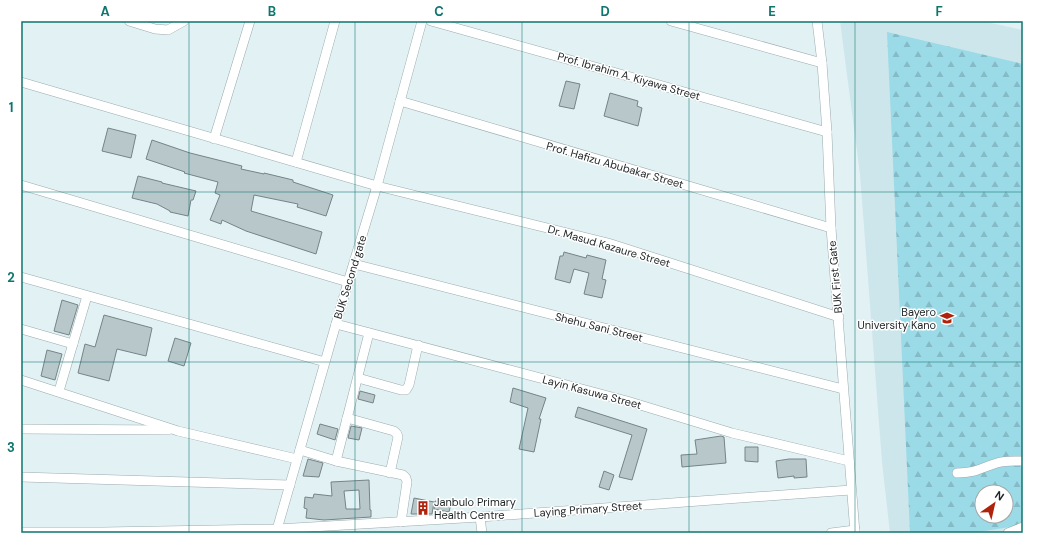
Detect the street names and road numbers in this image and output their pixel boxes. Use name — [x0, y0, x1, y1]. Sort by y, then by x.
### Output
street label: Prof. Ibrahim A. Kiyawa Street — [556, 49, 702, 103]
street label: Prof. Hafizu Abubakar Street — [545, 139, 685, 191]
street label: Dr. Masud Kazaure Street — [546, 222, 672, 270]
street label: BUK Second gate — [331, 233, 369, 321]
street label: BUK First Gate — [825, 240, 845, 314]
street label: Shehu Sani Street — [554, 309, 644, 345]
street label: Layin Kasuwa Street — [541, 372, 643, 412]
street label: Laying Primary Street — [533, 498, 643, 520]

